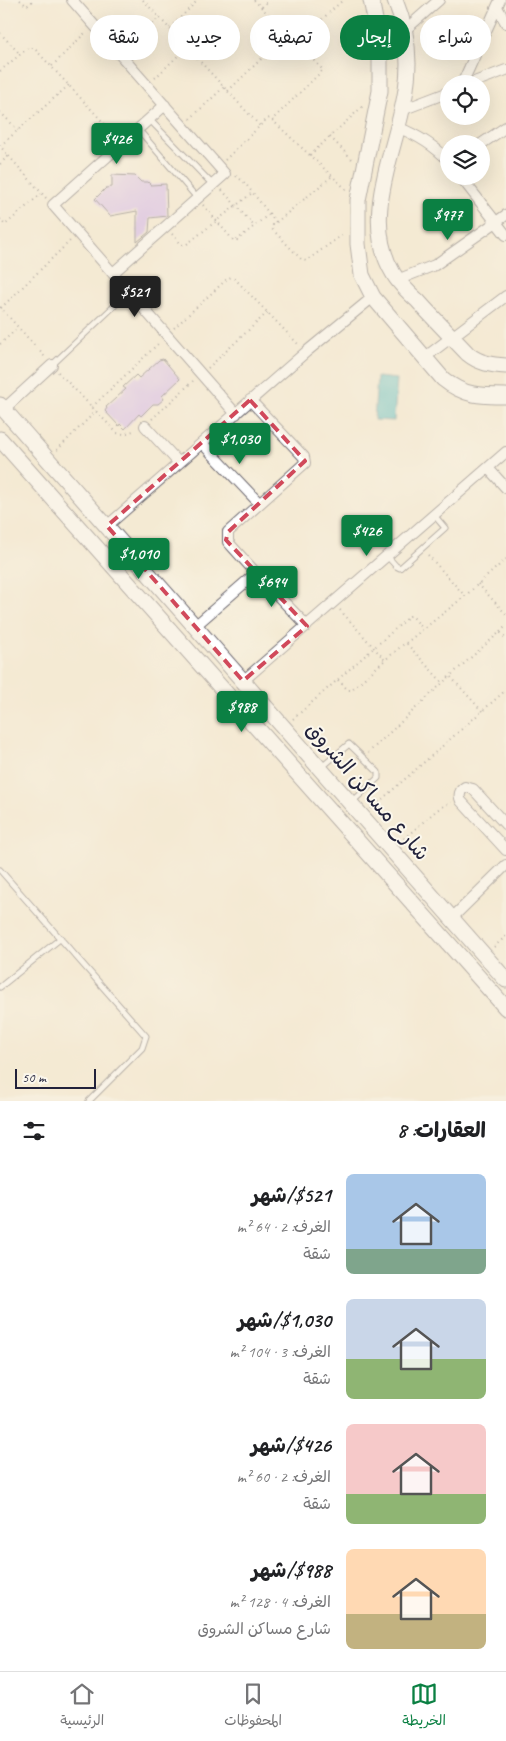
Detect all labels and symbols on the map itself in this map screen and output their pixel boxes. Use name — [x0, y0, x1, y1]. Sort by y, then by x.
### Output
pin: $426 — [87, 122, 147, 165]
pin: $977 — [418, 198, 478, 241]
pin: $521 — [105, 276, 165, 318]
pin: $1,030 — [199, 422, 281, 465]
pin: $426 — [337, 514, 397, 557]
pin: $1,010 — [98, 538, 180, 580]
pin: $694 — [242, 566, 302, 608]
pin: $988 — [212, 690, 272, 733]
street label: شارع مساكن الشروق — [299, 716, 435, 867]
scale bar — [15, 1066, 96, 1089]

